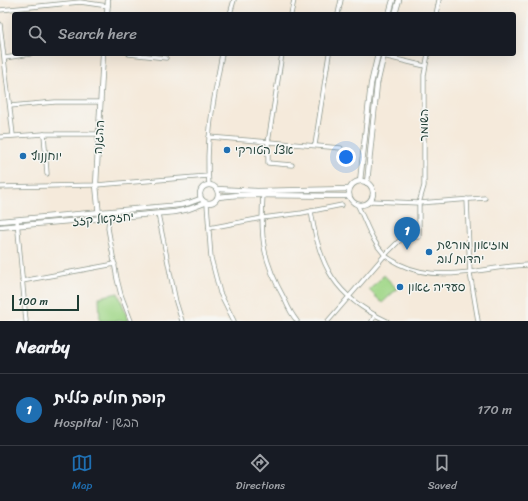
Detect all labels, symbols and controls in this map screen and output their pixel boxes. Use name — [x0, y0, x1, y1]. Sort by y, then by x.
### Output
search box — [12, 12, 516, 56]
text: Search here — [58, 21, 137, 47]
icon: search — [26, 23, 48, 45]
street label: השומר — [413, 109, 435, 141]
street label: ההגנה — [87, 119, 111, 155]
place label: אצל הטורקי — [235, 139, 294, 161]
place label: יוחננוף — [31, 145, 62, 167]
marker: אצל הטורקי — [222, 145, 232, 155]
your location — [336, 147, 356, 167]
marker: יוחננוף — [18, 151, 28, 161]
street label: יחזקאל קזז — [71, 205, 135, 233]
pin: 1 — [394, 217, 420, 250]
place label: מוזיאון מורשת יהדות לוב — [436, 234, 509, 270]
marker: מוזיאון מורשת יהדות לוב — [424, 247, 434, 257]
place label: סעדיה גאון — [408, 276, 466, 298]
marker: סעדיה גאון — [395, 282, 405, 292]
text: 100 m — [18, 292, 48, 311]
scale bar — [12, 293, 79, 312]
text: Nearby — [16, 332, 70, 362]
text: קופת חולים כללית — [54, 385, 166, 411]
text: 1 — [26, 398, 32, 421]
text: 170 m — [477, 398, 512, 421]
text: Hospital · הבשן — [54, 411, 139, 434]
tab: Map — [71, 452, 93, 495]
tab: Directions — [236, 452, 285, 495]
tab: Saved — [428, 452, 457, 495]

